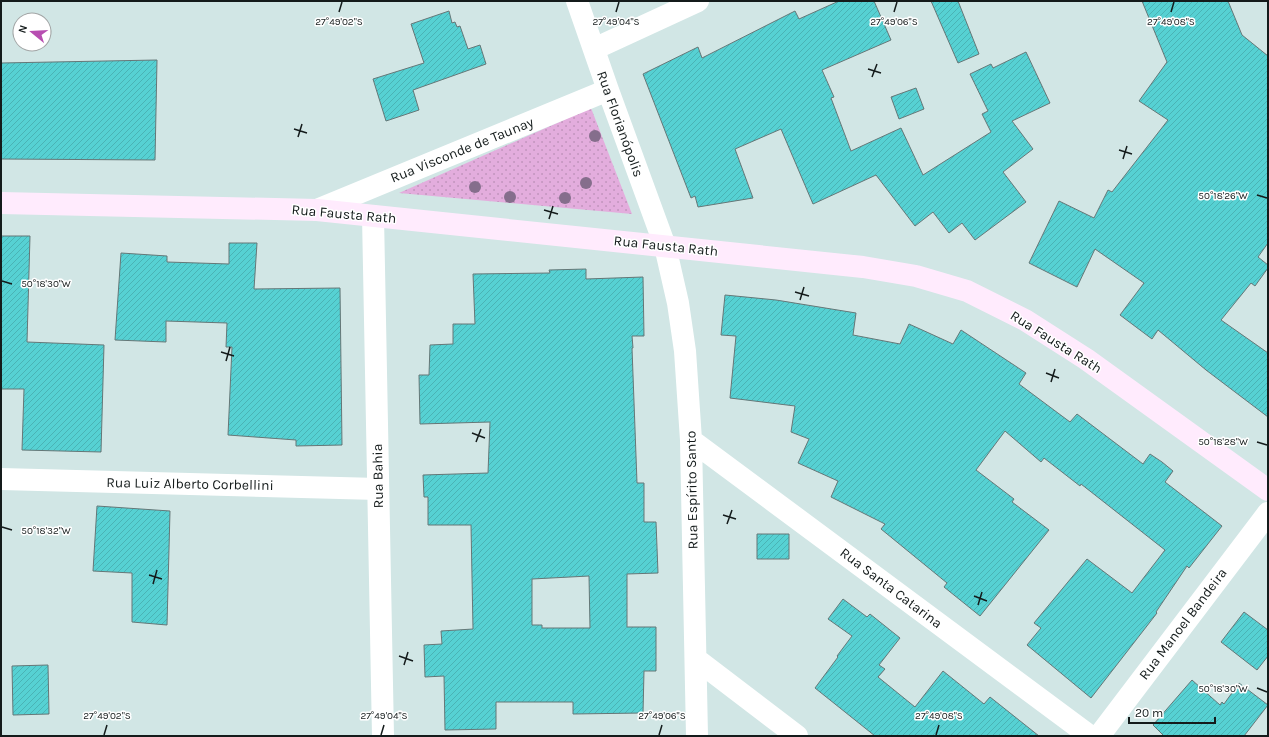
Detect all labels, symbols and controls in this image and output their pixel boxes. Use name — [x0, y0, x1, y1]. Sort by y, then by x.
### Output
north arrow — [12, 12, 52, 52]
text: 27°49'02"S — [315, 16, 363, 28]
text: 27°49'04"S — [592, 16, 640, 28]
text: 27°49'06"S — [870, 16, 918, 28]
text: 27°49'08"S — [1147, 16, 1195, 28]
text: N — [16, 23, 30, 35]
street label: Rua Florianópolis — [593, 69, 647, 179]
street label: Rua Visconde de Taunay — [388, 113, 537, 187]
text: 50°18'26"W — [1198, 190, 1248, 202]
street label: Rua Fausta Rath — [291, 201, 397, 227]
street label: Rua Fausta Rath — [613, 232, 719, 260]
text: 50°18'30"W — [21, 278, 71, 290]
street label: Rua Fausta Rath — [1007, 307, 1105, 377]
street label: Rua Espírito Santo — [682, 431, 702, 549]
text: 50°18'28"W — [1198, 436, 1248, 448]
street label: Rua Bahia — [369, 443, 387, 509]
street label: Rua Luiz Alberto Corbellini — [106, 474, 274, 494]
text: 50°18'32"W — [21, 525, 71, 537]
street label: Rua Santa Catarina — [837, 544, 945, 632]
street label: Rua Manoel Bandeira — [1135, 565, 1231, 683]
text: 50°18'30"W — [1198, 683, 1248, 695]
scale bar — [1129, 699, 1215, 725]
text: 20 m — [1135, 706, 1163, 720]
text: 27°49'02"S — [83, 710, 131, 722]
text: 27°49'04"S — [360, 710, 408, 722]
text: 27°49'06"S — [638, 710, 686, 722]
text: 27°49'08"S — [915, 710, 963, 722]

